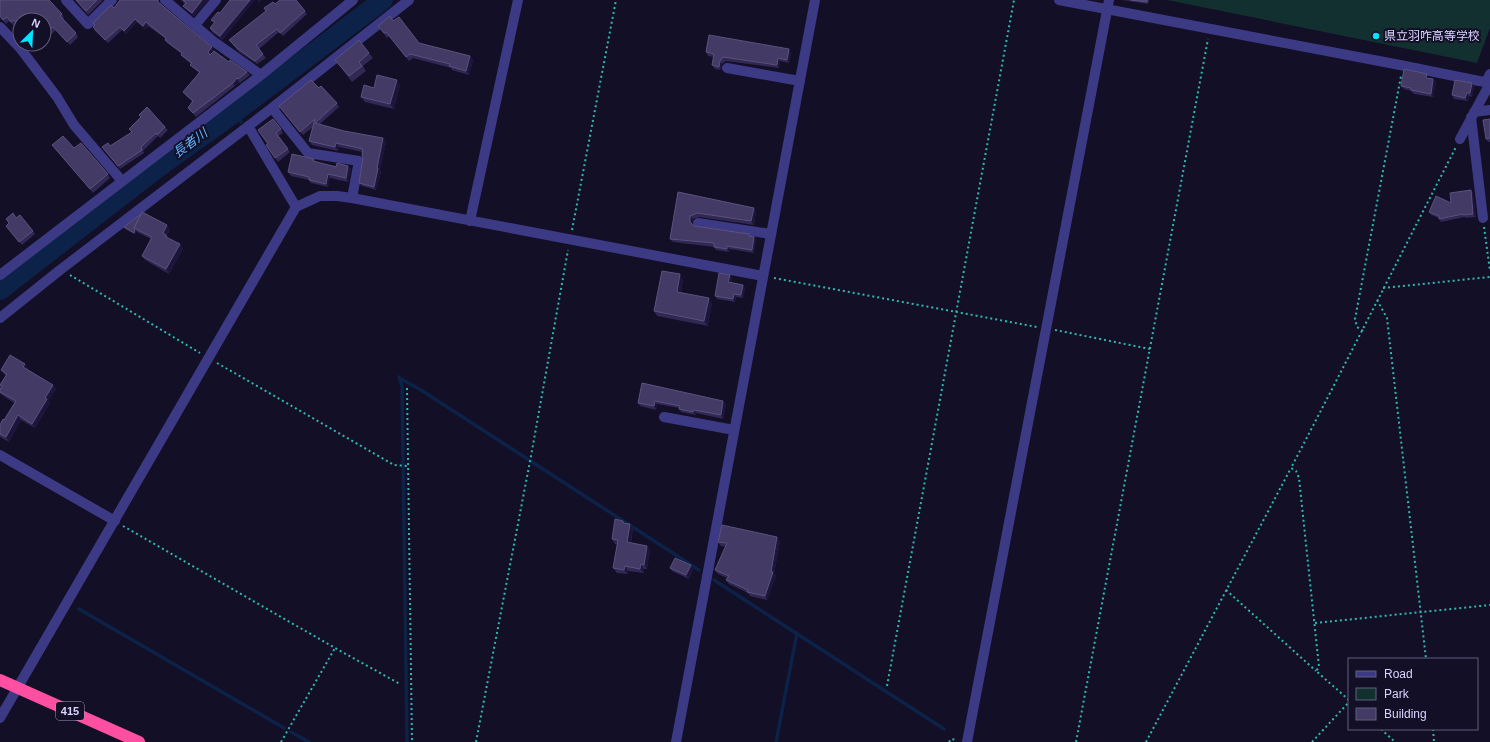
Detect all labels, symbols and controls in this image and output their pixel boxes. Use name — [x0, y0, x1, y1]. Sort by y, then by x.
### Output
north arrow — [12, 12, 52, 52]
text: N — [30, 16, 42, 30]
place label: 県立羽咋高等学校 — [1384, 29, 1480, 43]
marker: 県立羽咋高等学校 — [1371, 31, 1381, 41]
water label: 長者川 — [170, 124, 212, 161]
legend — [1348, 658, 1478, 730]
text: Road — [1384, 667, 1413, 681]
text: Park — [1384, 687, 1410, 701]
road number: 415 — [56, 702, 84, 720]
text: Building — [1384, 707, 1427, 721]

